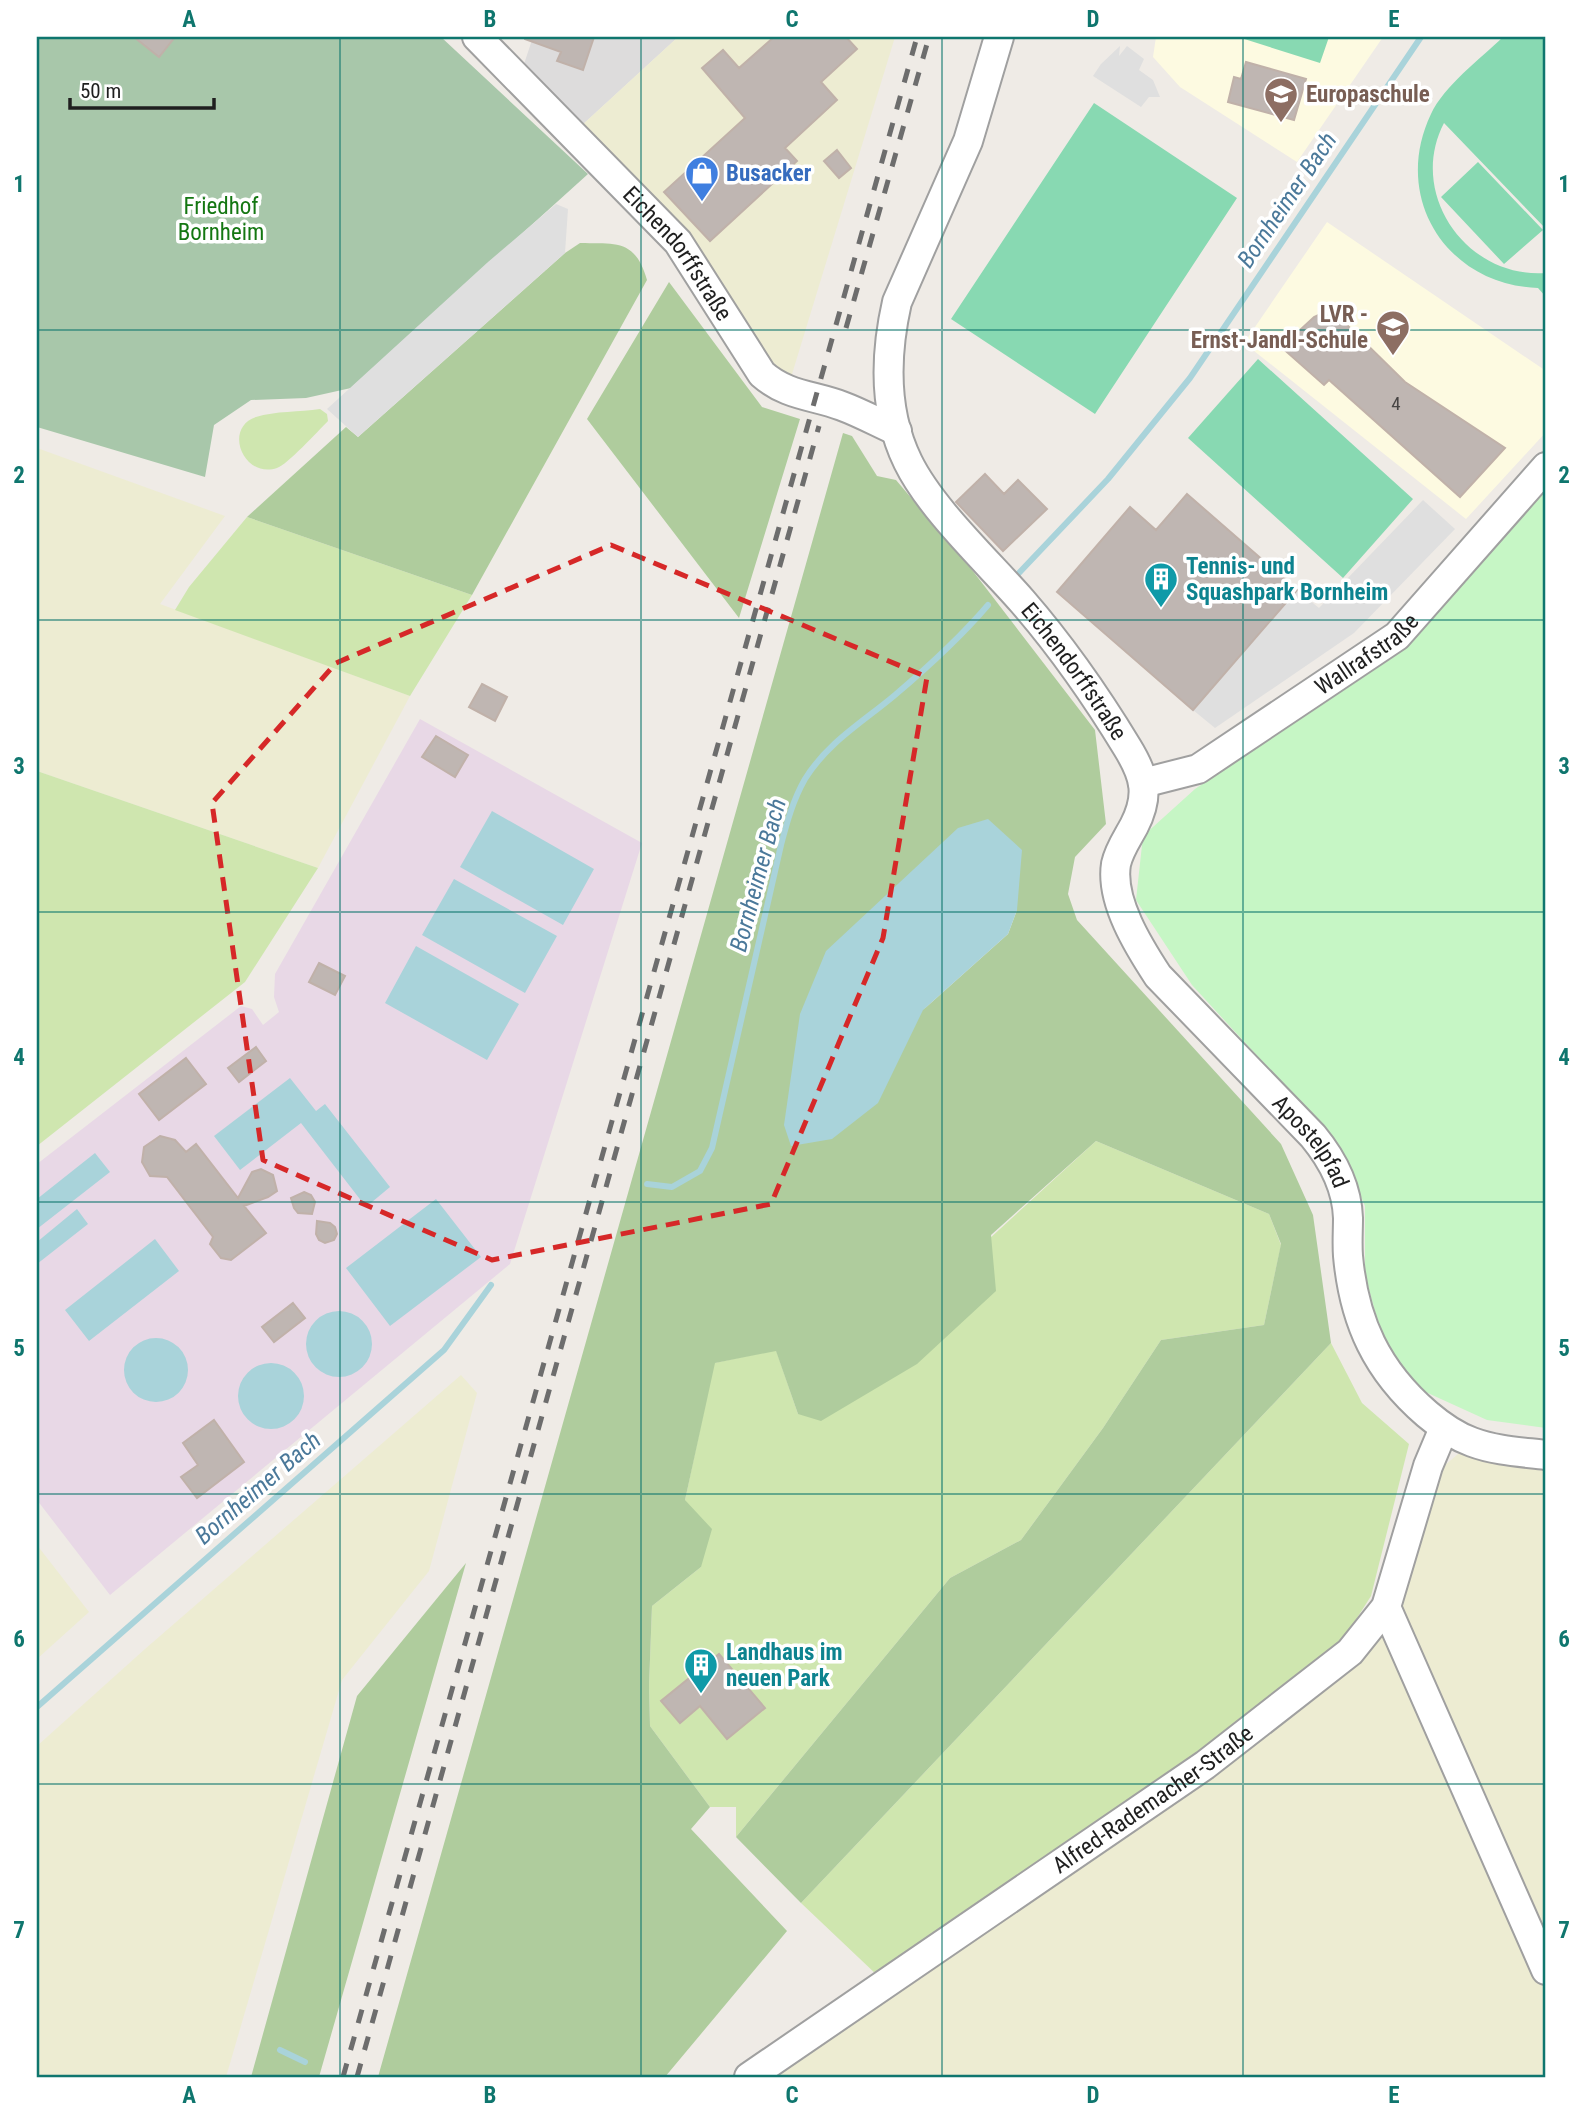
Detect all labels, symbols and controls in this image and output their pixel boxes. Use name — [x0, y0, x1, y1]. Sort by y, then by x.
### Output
text: A — [182, 6, 196, 33]
text: B — [484, 6, 496, 33]
text: C — [785, 6, 799, 33]
text: D — [1087, 6, 1100, 33]
text: E — [1388, 6, 1400, 33]
scale bar — [70, 66, 214, 110]
school or university icon: Europaschule — [1262, 75, 1300, 124]
text: 50 m — [80, 79, 121, 103]
place label: Europaschule — [1306, 81, 1430, 108]
water label: Bornheimer Bach — [1231, 127, 1343, 273]
shop icon: Busacker — [683, 154, 721, 203]
place label: Busacker — [726, 160, 812, 187]
text: 1 — [13, 171, 25, 198]
text: 1 — [1558, 171, 1570, 198]
street label: Eichendorffstraße — [618, 181, 738, 325]
park label: Friedhof Bornheim — [178, 193, 264, 246]
place label: LVR - Ernst-Jandl-Schule — [1191, 301, 1368, 354]
school or university icon: LVR - Ernst-Jandl-Schule — [1374, 308, 1412, 357]
house number: 4 — [1391, 392, 1401, 415]
text: 2 — [13, 462, 25, 489]
text: 2 — [1558, 462, 1570, 489]
place label: Tennis- und Squashpark Bornheim — [1186, 553, 1388, 606]
building icon: Tennis- und Squashpark Bornheim — [1142, 560, 1180, 609]
street label: Eichendorffstraße — [1016, 597, 1133, 745]
street label: Wallrafstraße — [1310, 608, 1424, 700]
text: 3 — [13, 753, 25, 780]
text: 3 — [1558, 753, 1570, 780]
water label: Bornheimer Bach — [724, 796, 792, 954]
text: 4 — [13, 1044, 25, 1071]
text: 4 — [1558, 1044, 1570, 1071]
street label: Apostelpfad — [1267, 1089, 1355, 1191]
text: 5 — [13, 1335, 25, 1362]
text: 5 — [1558, 1335, 1570, 1362]
water label: Bornheimer Bach — [190, 1426, 326, 1550]
text: 6 — [13, 1626, 25, 1653]
text: 6 — [1558, 1626, 1570, 1653]
place label: Landhaus im neuen Park — [726, 1639, 843, 1692]
building icon: Landhaus im neuen Park — [682, 1646, 720, 1695]
street label: Alfred-Rademacher-Straße — [1047, 1719, 1258, 1879]
text: 7 — [13, 1917, 25, 1944]
text: 7 — [1558, 1917, 1570, 1944]
text: A — [182, 2082, 196, 2109]
text: B — [484, 2082, 496, 2109]
text: C — [785, 2082, 799, 2109]
text: D — [1087, 2082, 1100, 2109]
text: E — [1388, 2082, 1400, 2109]

